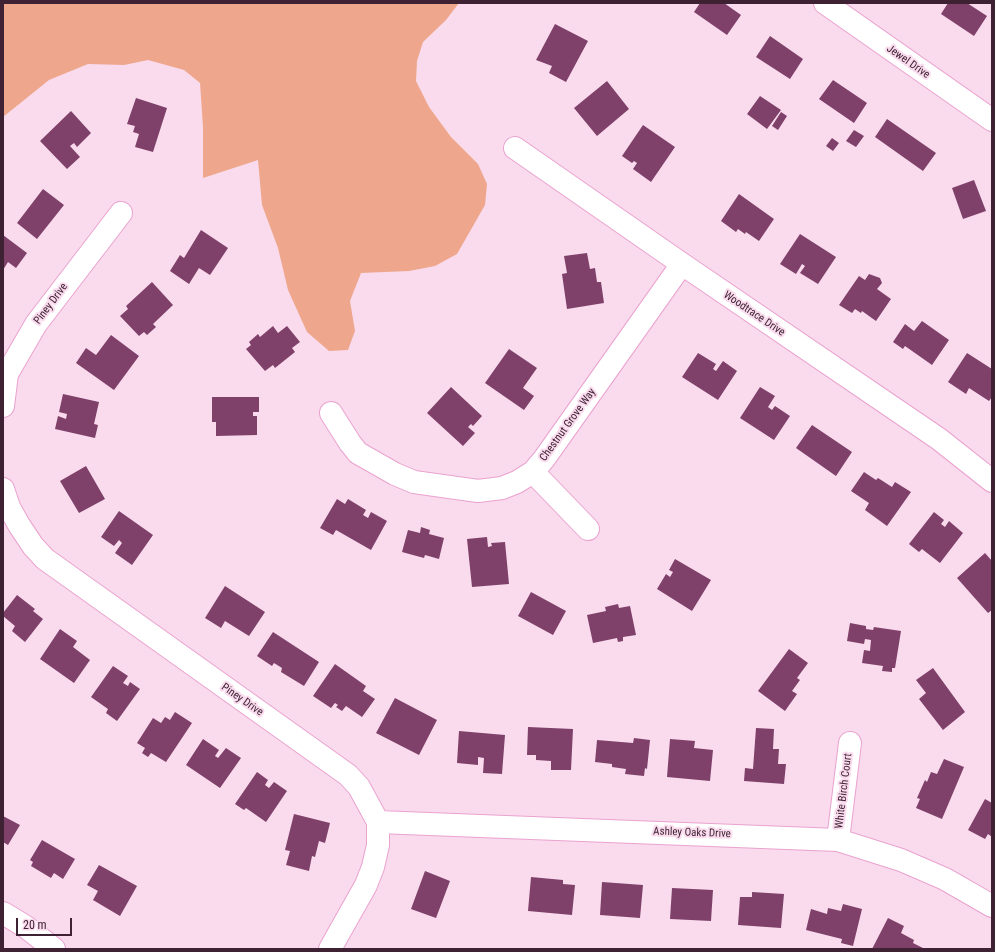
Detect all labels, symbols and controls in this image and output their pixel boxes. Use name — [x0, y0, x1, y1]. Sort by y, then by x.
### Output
street label: Jewel Drive — [884, 42, 932, 82]
street label: Piney Drive — [31, 281, 71, 327]
street label: Woodtrace Drive — [721, 289, 787, 339]
street label: Chestnut Grove Way — [537, 386, 599, 464]
street label: Piney Drive — [219, 681, 265, 719]
street label: White Birch Court — [833, 753, 855, 829]
street label: Ashley Oaks Drive — [653, 825, 731, 841]
scale bar — [18, 910, 74, 936]
text: 20 m — [23, 918, 47, 932]

